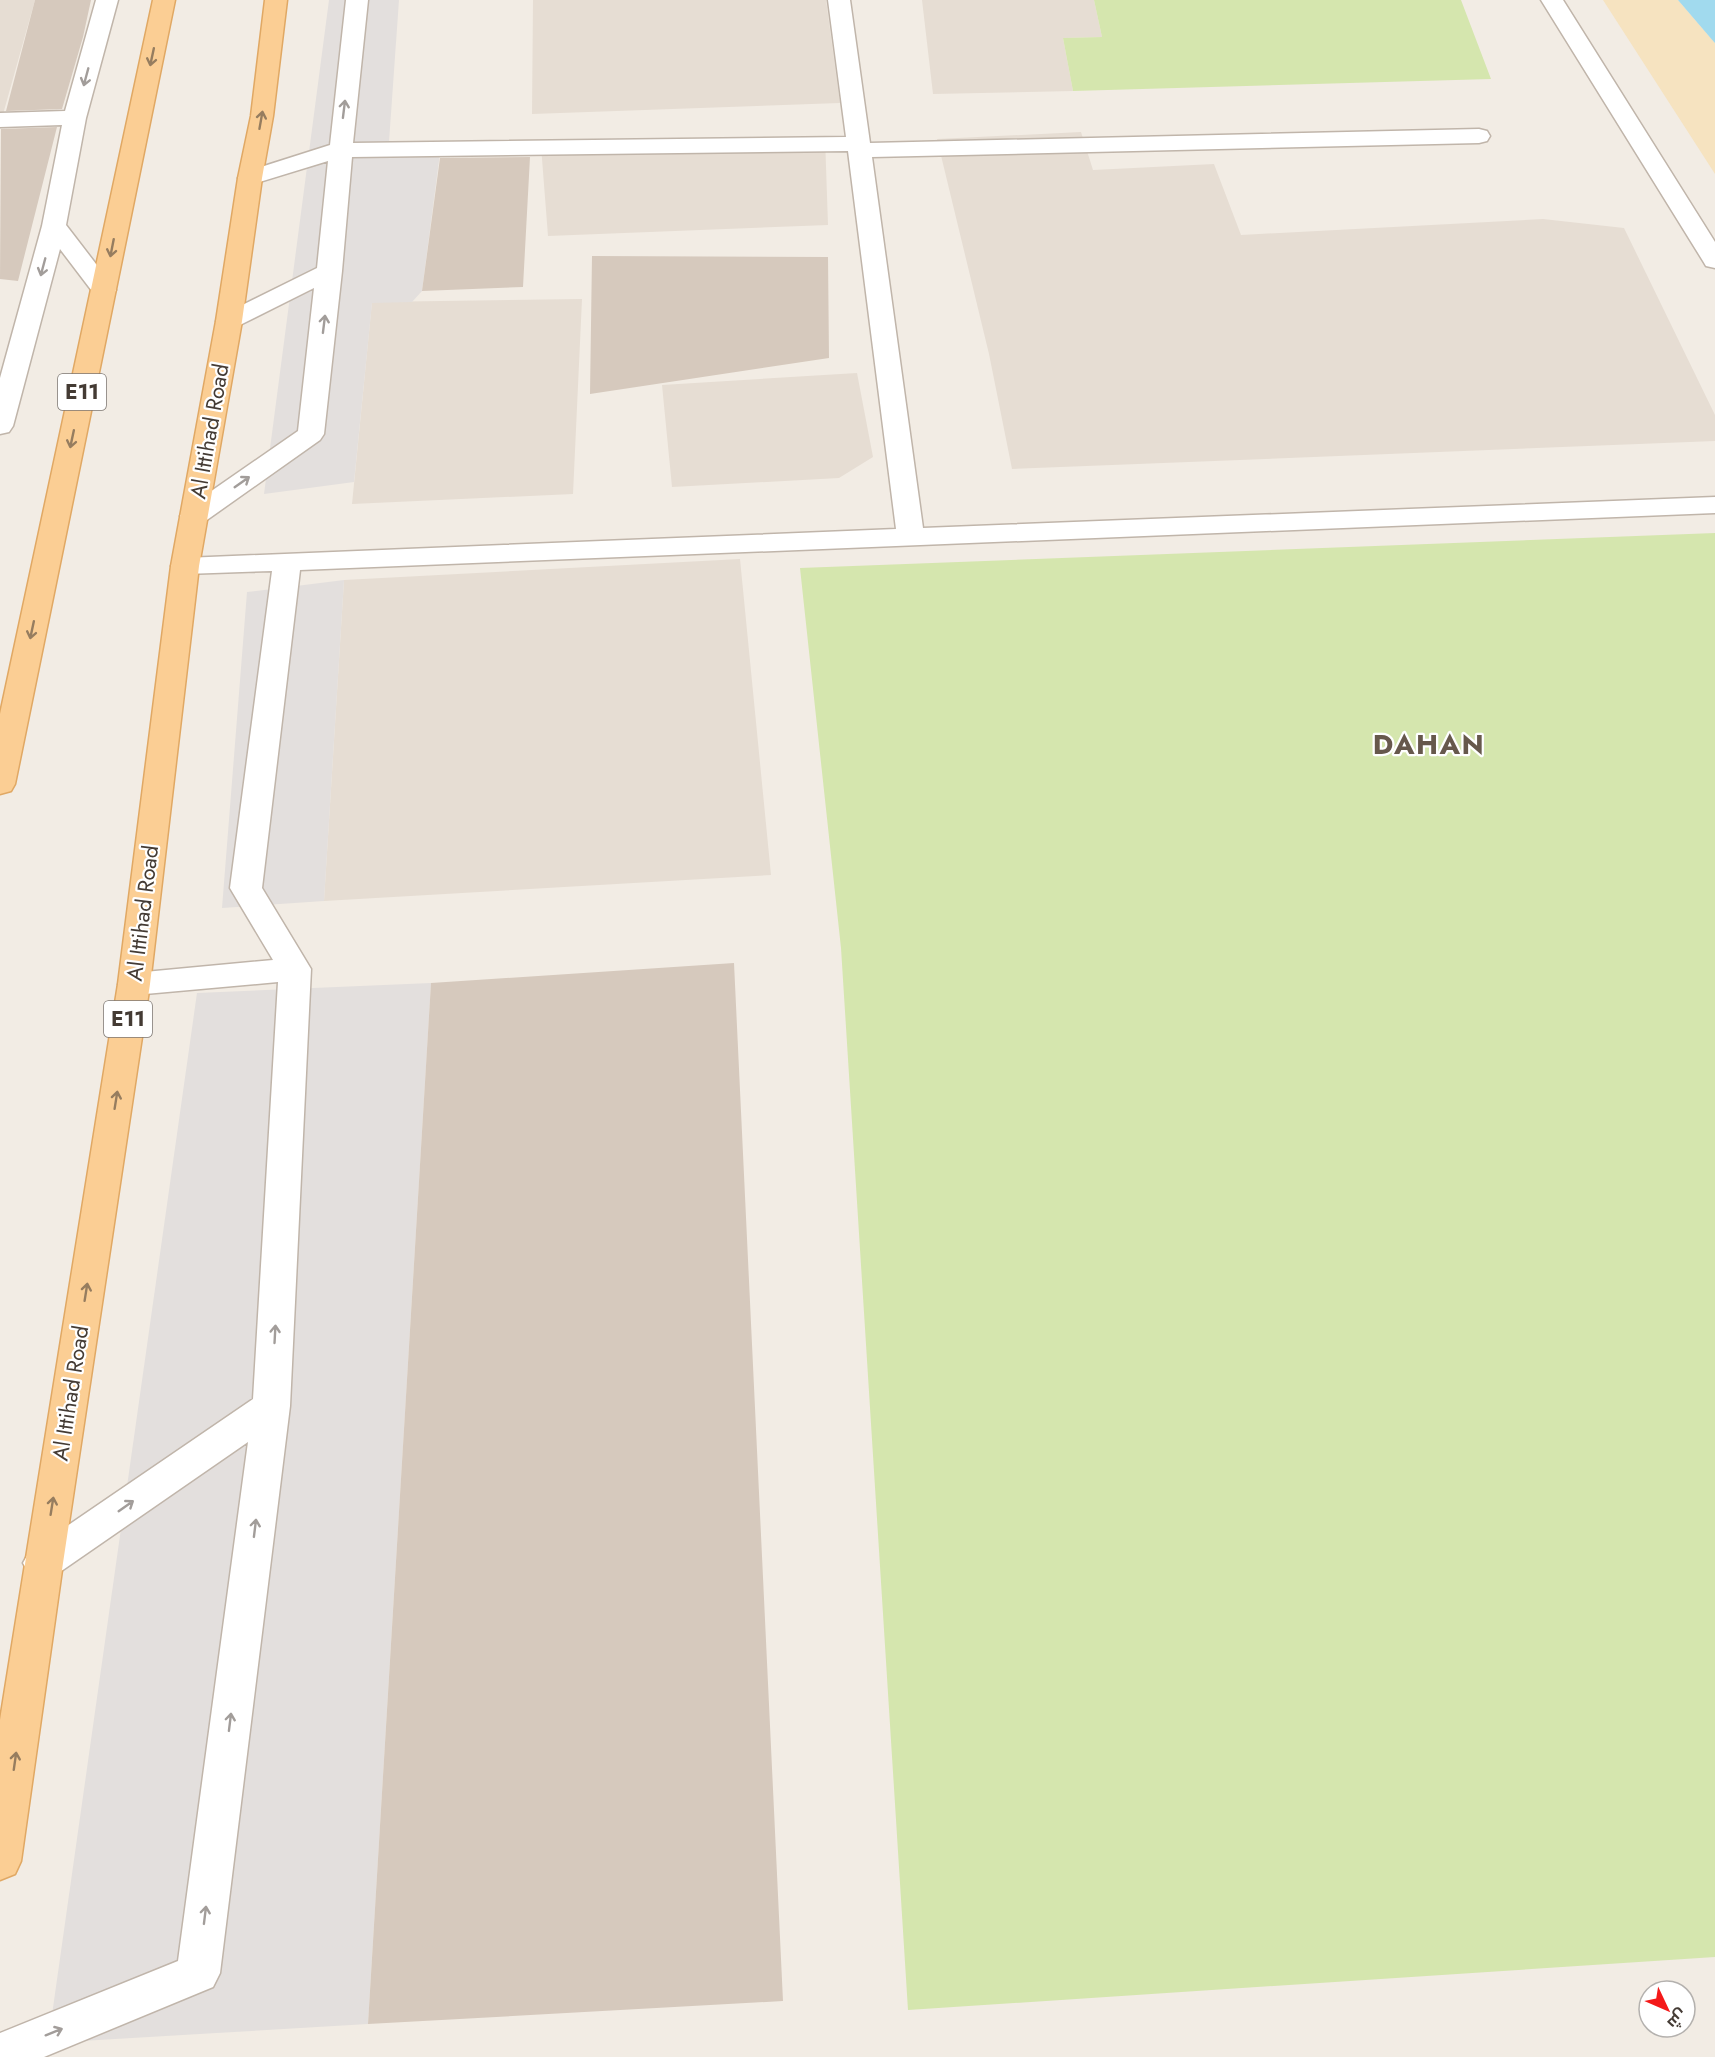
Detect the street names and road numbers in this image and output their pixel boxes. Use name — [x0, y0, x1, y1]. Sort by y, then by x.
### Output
street label: Al Ittihad Road — [181, 361, 237, 501]
road number: E11 — [58, 374, 106, 410]
street label: Al Ittihad Road — [118, 843, 166, 983]
road number: E11 — [104, 1001, 152, 1037]
street label: Al Ittihad Road — [44, 1323, 96, 1463]

